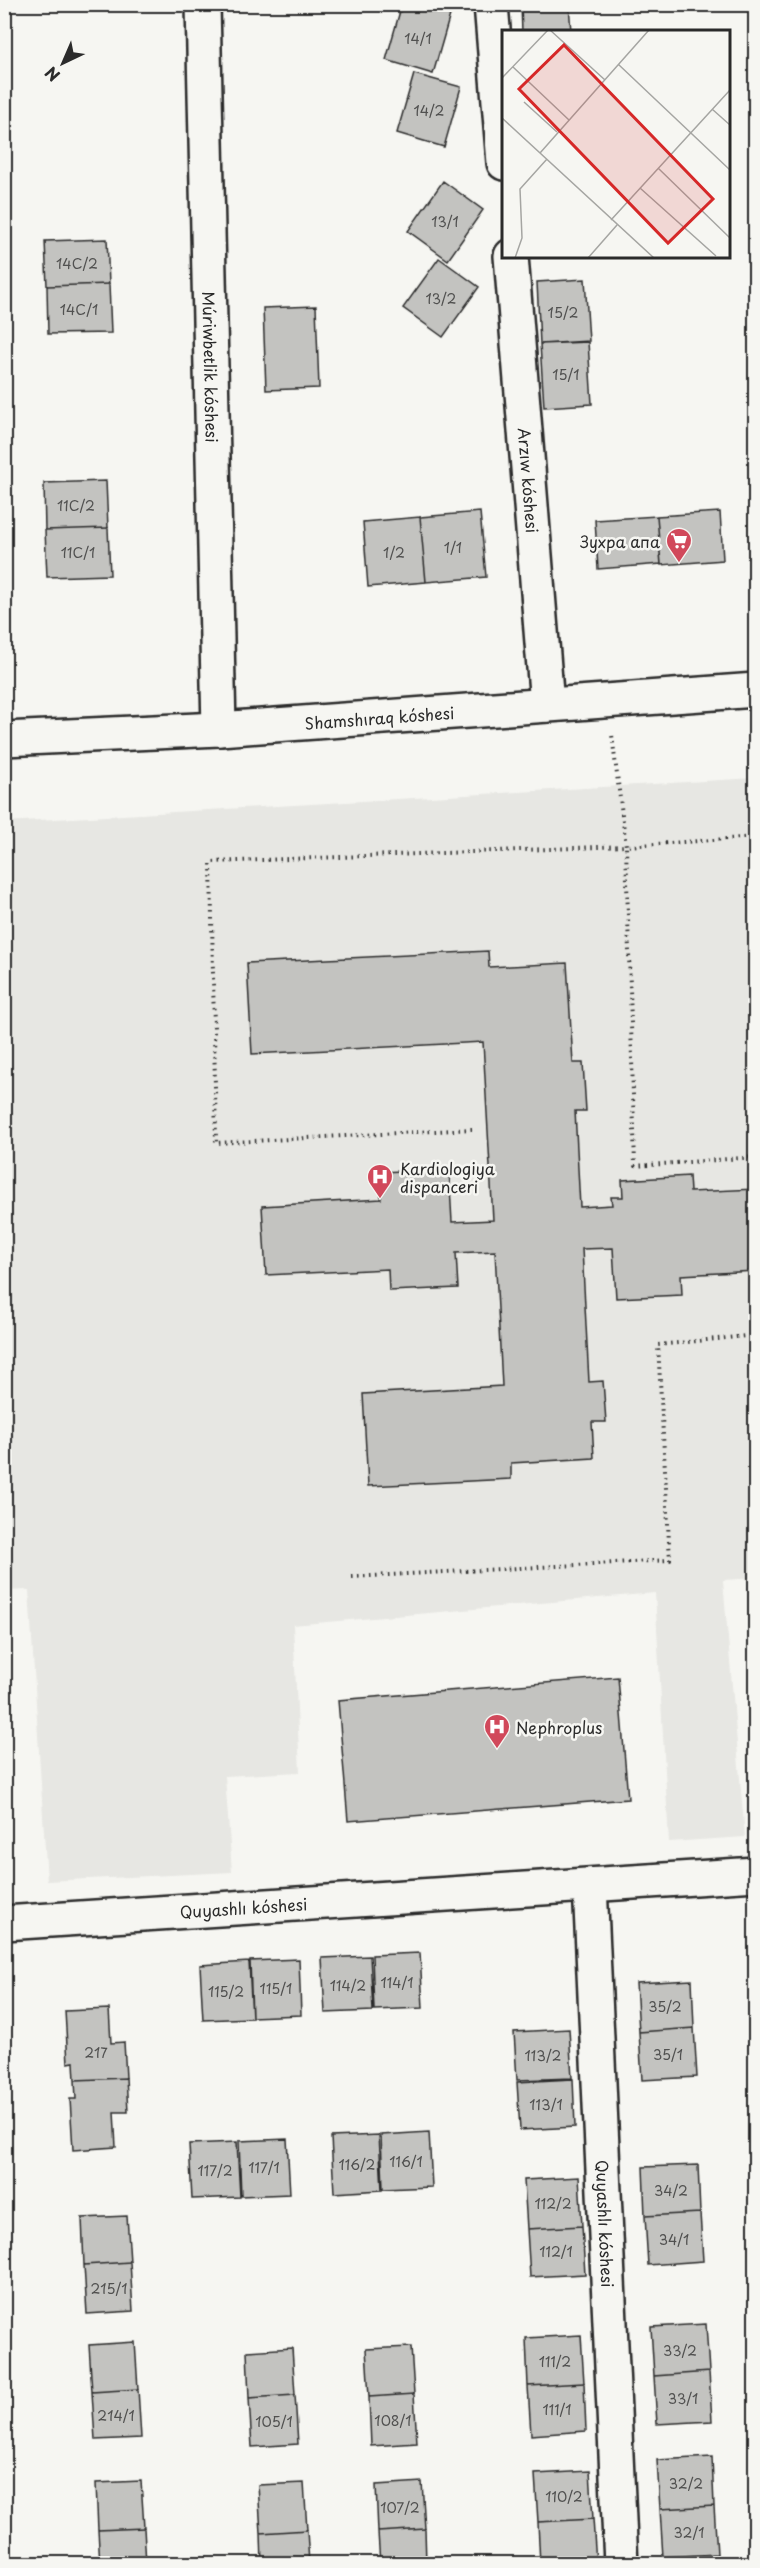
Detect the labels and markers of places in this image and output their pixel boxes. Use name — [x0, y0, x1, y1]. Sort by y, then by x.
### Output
supermarket icon: Зухра апа — [664, 526, 694, 564]
place label: Зухра апа — [580, 529, 660, 553]
place label: Kardiologiya dispanceri — [400, 1156, 495, 1198]
hospital icon: Kardiologiya dispanceri — [365, 1162, 395, 1200]
hospital icon: Nephroplus — [482, 1712, 512, 1750]
place label: Nephroplus — [516, 1715, 602, 1739]

